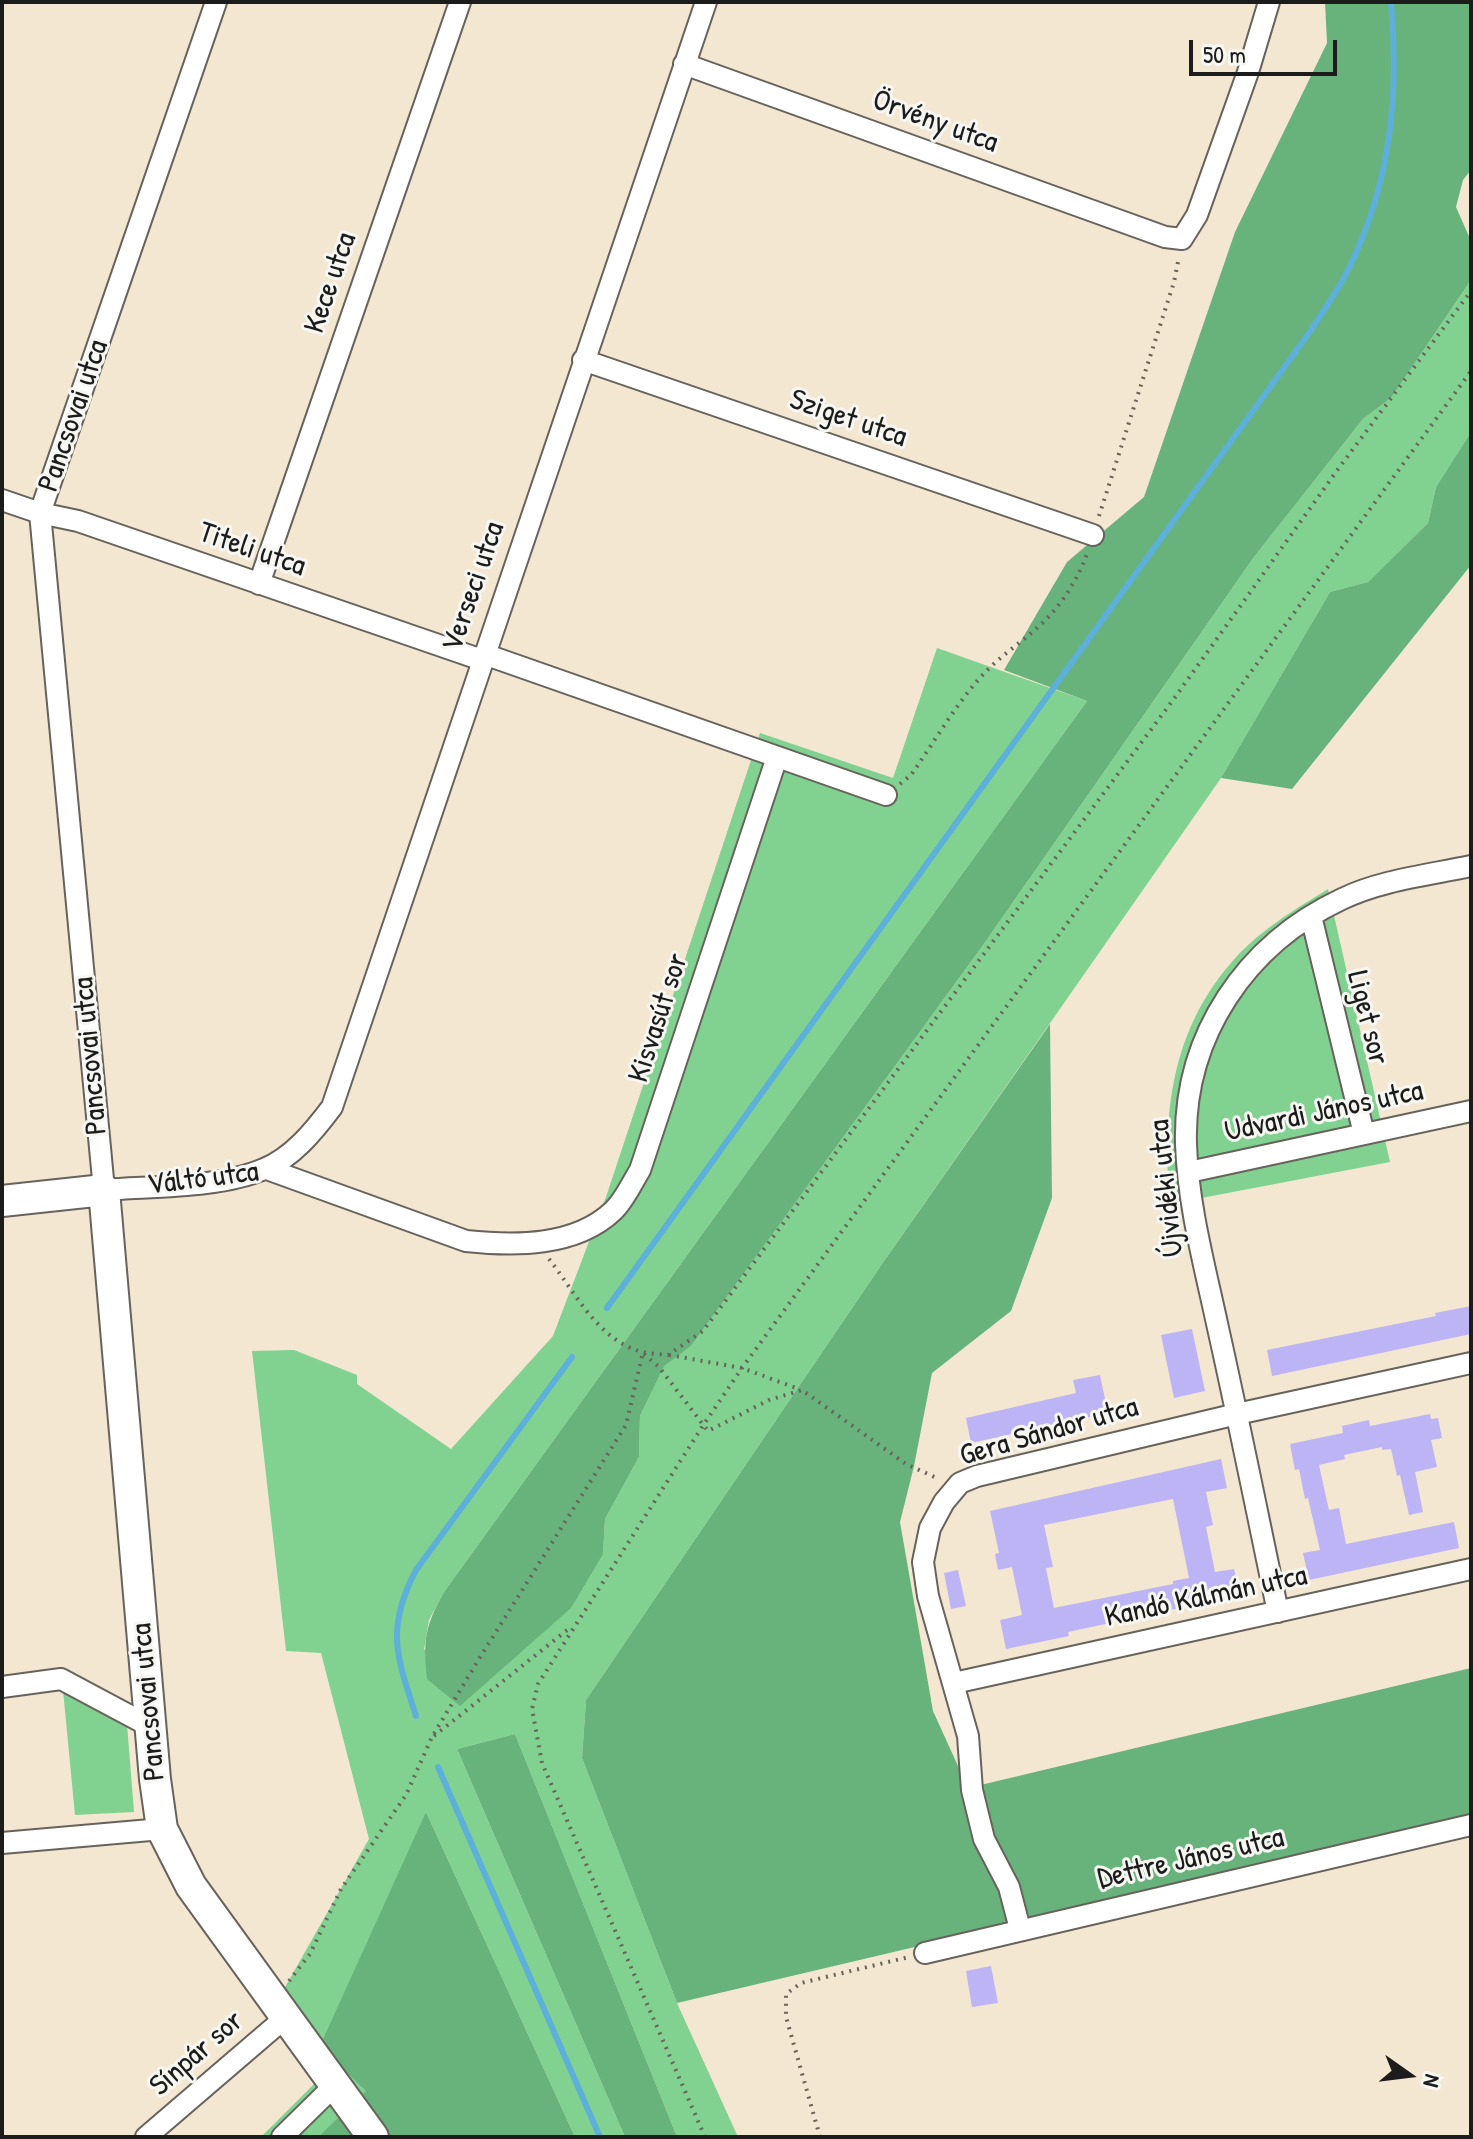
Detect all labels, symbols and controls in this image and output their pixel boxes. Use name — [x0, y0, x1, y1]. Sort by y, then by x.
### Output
scale bar — [1193, 24, 1341, 74]
text: 50 m — [1203, 38, 1246, 70]
street label: Örvény utca — [867, 83, 1003, 161]
street label: Kece utca — [297, 228, 365, 338]
street label: Pancsovai utca — [31, 335, 117, 497]
street label: Sziget utca — [785, 382, 911, 456]
street label: Titeli utca — [194, 515, 310, 585]
street label: Verseci utca — [435, 517, 513, 657]
street label: Kisvasút sor — [621, 949, 697, 1087]
street label: Liget sor — [1338, 967, 1396, 1069]
street label: Pancsovai utca — [66, 976, 116, 1136]
street label: Udvardi János utca — [1222, 1073, 1426, 1151]
street label: Újvidéki utca — [1142, 1118, 1192, 1258]
street label: Váltó utca — [145, 1154, 261, 1204]
street label: Gera Sándor utca — [956, 1389, 1142, 1475]
street label: Kandó Kálmán utca — [1102, 1558, 1310, 1636]
street label: Pancsovai utca — [124, 1622, 174, 1782]
street label: Dettre János utca — [1094, 1820, 1288, 1898]
street label: Sínpár sor — [143, 2004, 251, 2104]
north arrow — [1369, 2035, 1449, 2115]
text: N — [1416, 2071, 1448, 2090]

